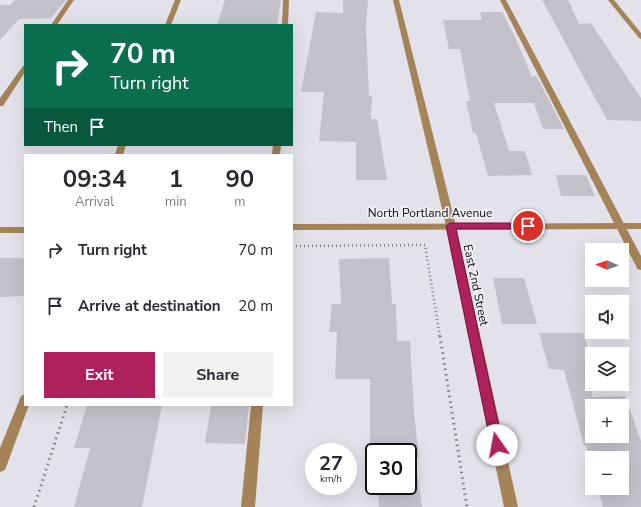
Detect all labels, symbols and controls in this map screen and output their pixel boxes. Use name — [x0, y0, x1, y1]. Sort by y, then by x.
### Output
text: 70 m — [110, 35, 176, 73]
icon: right — [44, 40, 96, 92]
text: Turn right — [110, 71, 189, 95]
icon: arrive — [86, 116, 108, 138]
text: Then — [44, 117, 78, 137]
text: 09:34 — [63, 163, 126, 195]
text: 1 — [169, 163, 183, 195]
text: 90 — [225, 163, 254, 195]
text: Arrival — [75, 193, 114, 211]
text: min — [165, 193, 187, 211]
text: m — [234, 193, 245, 211]
street label: North Portland Avenue — [368, 205, 492, 221]
pin — [511, 209, 545, 243]
icon: arrive — [517, 215, 539, 237]
icon: right — [44, 239, 66, 261]
text: Turn right — [78, 240, 147, 260]
text: 70 m — [238, 240, 273, 260]
street label: East 2nd Street — [460, 243, 493, 328]
north arrow — [585, 243, 629, 287]
map controls — [585, 243, 629, 495]
icon: arrive — [44, 295, 66, 317]
button: sound — [585, 295, 629, 339]
text: Arrive at destination — [78, 296, 221, 316]
text: 20 m — [238, 296, 273, 316]
button: layers — [585, 347, 629, 391]
button: Exit — [44, 352, 155, 398]
button: Share — [163, 352, 273, 398]
button: + — [585, 399, 629, 443]
position arrow — [476, 424, 518, 466]
speed limit sign: 30 — [365, 443, 417, 495]
text: 27 — [319, 450, 343, 477]
button: − — [585, 451, 629, 495]
text: km/h — [320, 472, 342, 486]

